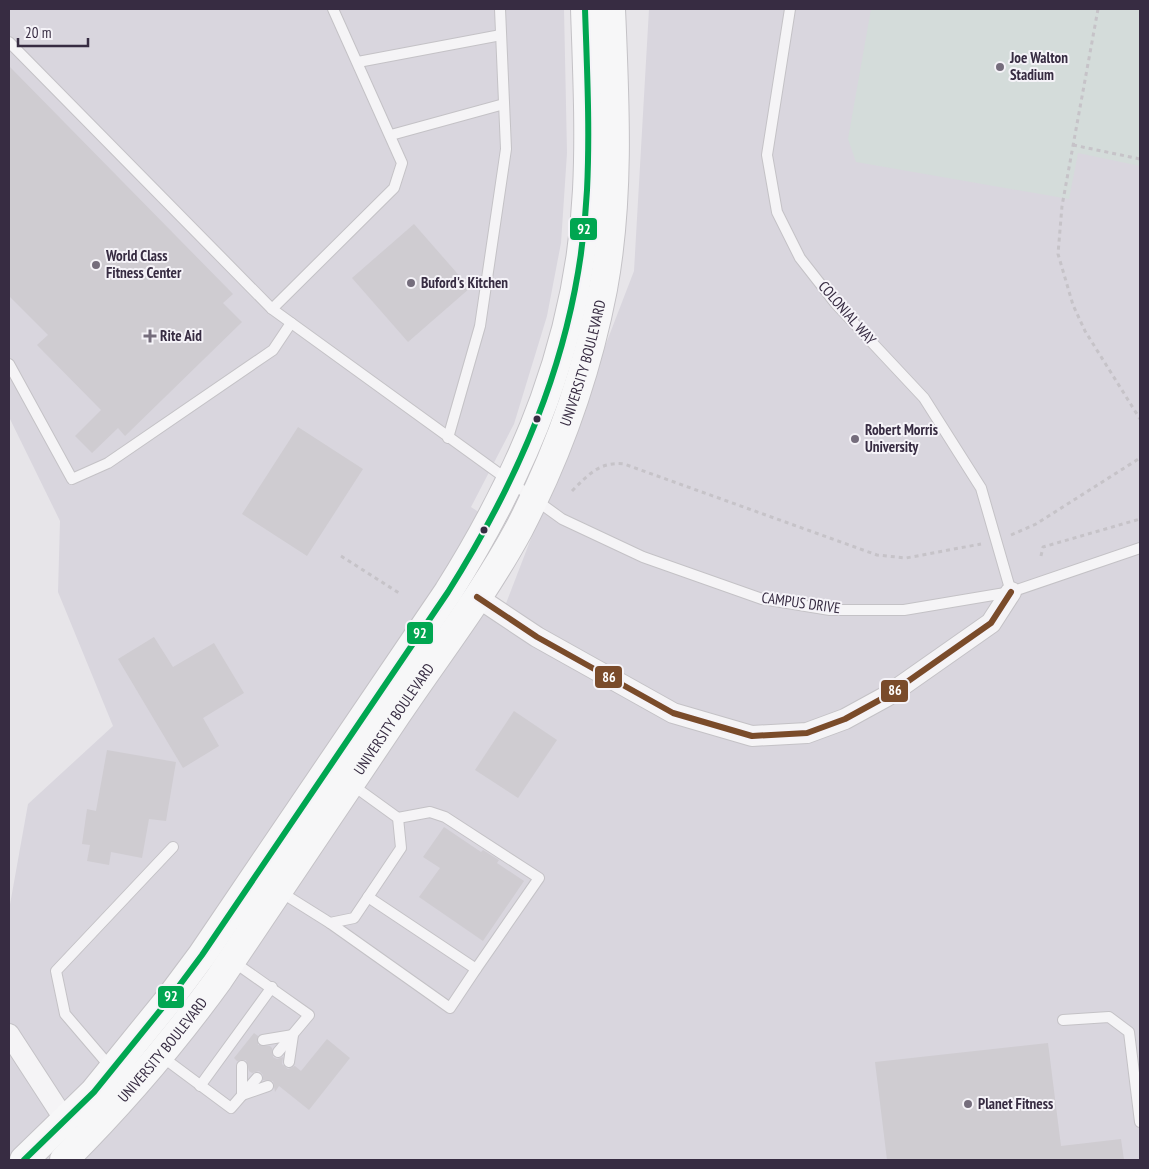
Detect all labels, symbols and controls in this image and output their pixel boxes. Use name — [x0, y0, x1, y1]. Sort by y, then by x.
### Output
scale bar — [18, 15, 88, 47]
text: 20 m — [25, 23, 51, 42]
place label: Joe Walton Stadium — [1009, 48, 1068, 84]
marker: Joe Walton Stadium — [994, 61, 1006, 73]
line badge: 92 — [569, 217, 598, 241]
text: 92 — [577, 220, 591, 238]
place label: World Class Fitness Center — [105, 246, 182, 282]
marker: World Class Fitness Center — [90, 259, 102, 271]
place label: Buford's Kitchen — [421, 273, 508, 292]
marker: Buford's Kitchen — [405, 277, 417, 289]
street label: COLONIAL WAY — [814, 277, 880, 349]
street label: UNIVERSITY BOULEVARD — [555, 298, 610, 429]
place label: Rite Aid — [160, 326, 202, 345]
marker: Rite Aid — [144, 330, 156, 342]
unlabelled marker — [532, 414, 542, 424]
place label: Robert Morris University — [865, 420, 938, 456]
marker: Robert Morris University — [849, 433, 861, 445]
unlabelled marker — [479, 525, 489, 535]
street label: CAMPUS DRIVE — [760, 588, 842, 617]
line badge: 92 — [406, 621, 434, 645]
text: 92 — [413, 624, 427, 642]
street label: UNIVERSITY BOULEVARD — [349, 659, 438, 778]
line badge: 86 — [594, 665, 623, 689]
text: 86 — [602, 668, 616, 686]
line badge: 86 — [880, 679, 909, 703]
text: 86 — [888, 681, 902, 699]
line badge: 92 — [157, 985, 185, 1009]
text: 92 — [164, 987, 178, 1005]
street label: UNIVERSITY BOULEVARD — [114, 993, 211, 1106]
place label: Planet Fitness — [978, 1094, 1053, 1113]
marker: Planet Fitness — [962, 1098, 974, 1110]

